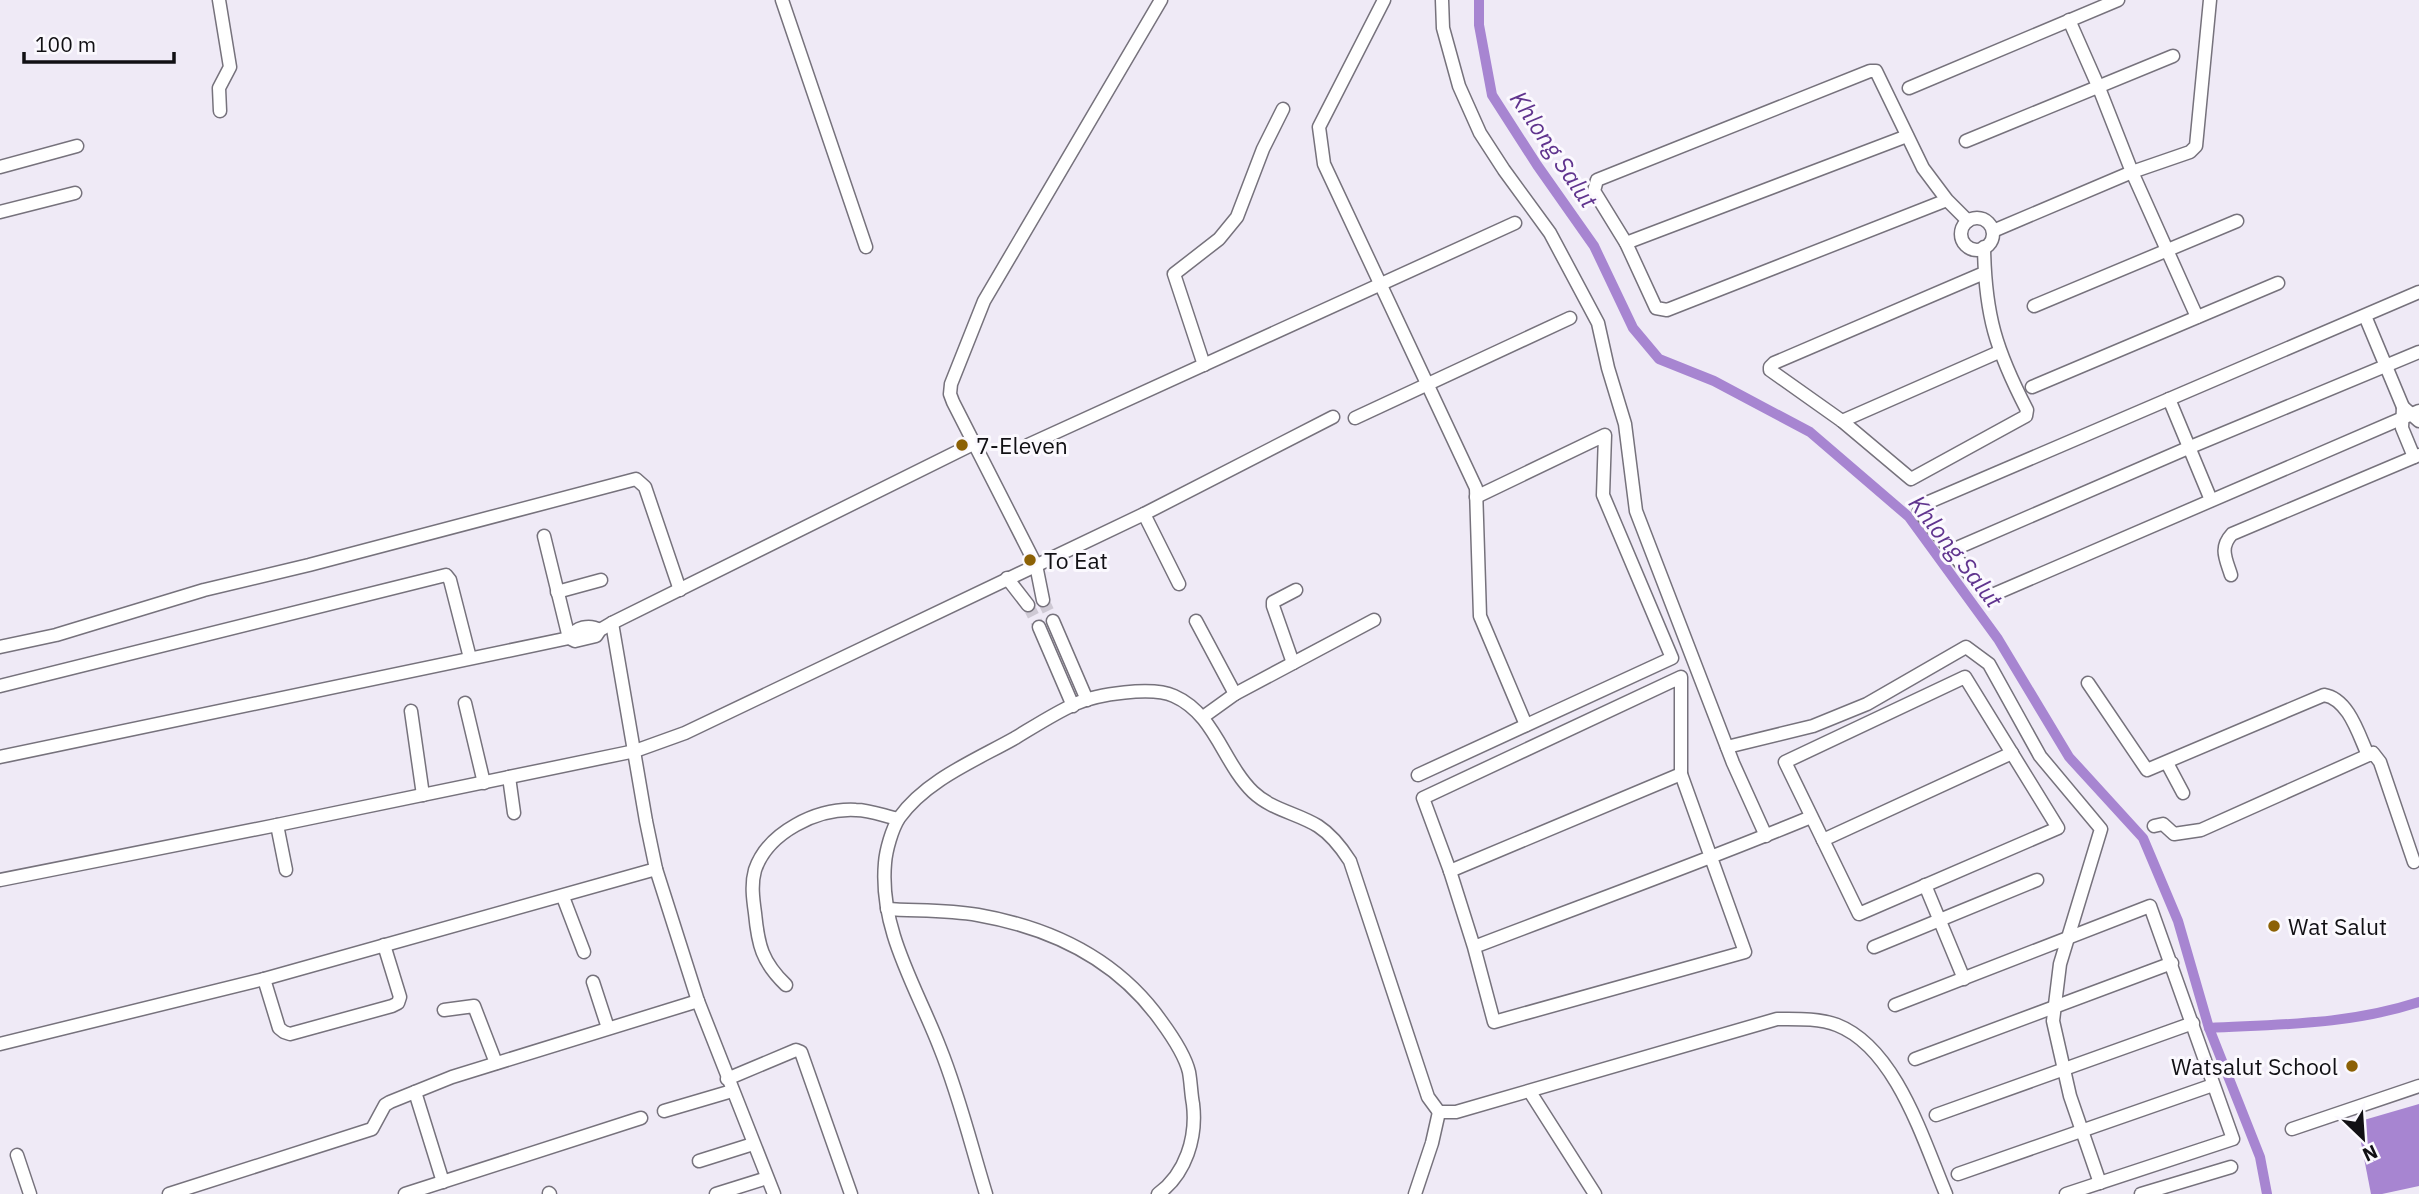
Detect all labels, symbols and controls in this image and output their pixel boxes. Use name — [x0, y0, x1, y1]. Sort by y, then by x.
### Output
scale bar — [24, 21, 175, 65]
text: 100 m — [35, 30, 96, 58]
water label: Khlong Salut — [1503, 84, 1606, 215]
place label: 7-Eleven — [976, 430, 1068, 460]
marker: 7-Eleven — [954, 437, 970, 453]
water label: Khlong Salut — [1902, 488, 2011, 615]
place label: To Eat — [1044, 545, 1108, 575]
marker: To Eat — [1022, 552, 1038, 568]
place label: Wat Salut — [2288, 911, 2387, 941]
marker: Wat Salut — [2266, 918, 2282, 934]
place label: Watsalut School — [2171, 1051, 2338, 1081]
marker: Watsalut School — [2344, 1058, 2360, 1074]
north arrow — [2328, 1103, 2398, 1173]
text: N — [2359, 1140, 2381, 1167]

